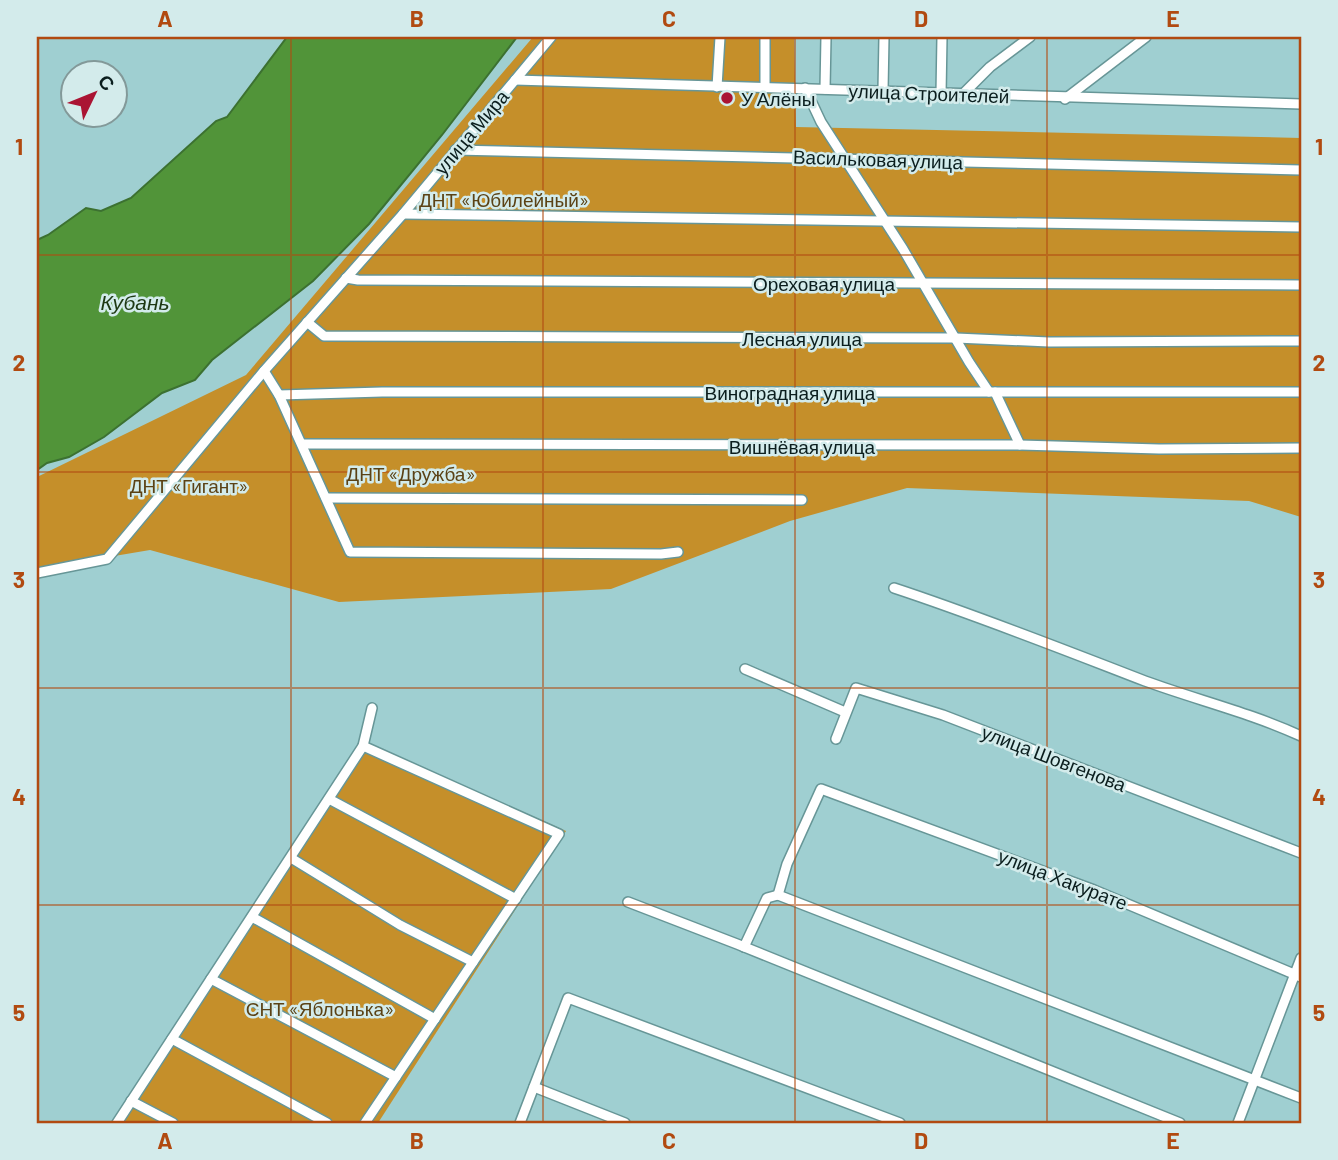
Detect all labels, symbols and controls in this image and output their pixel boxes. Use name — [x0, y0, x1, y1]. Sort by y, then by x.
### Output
text: A — [157, 4, 173, 32]
text: B — [410, 4, 424, 32]
text: C — [662, 4, 676, 32]
text: D — [914, 4, 928, 32]
text: E — [1166, 4, 1180, 32]
north arrow — [60, 60, 130, 130]
text: С — [94, 69, 120, 95]
street label: улица Строителей — [848, 79, 1010, 107]
street label: улица Мира — [429, 85, 513, 179]
place label: У Алёны — [741, 87, 815, 110]
marker: У Алёны — [719, 90, 735, 106]
text: 1 — [15, 132, 23, 160]
text: 1 — [1315, 132, 1323, 160]
street label: Васильковая улица — [793, 145, 964, 173]
park label: ДНТ «Юбилейный» — [419, 188, 589, 211]
street label: Ореховая улица — [753, 272, 895, 295]
water label: Кубань — [100, 289, 170, 314]
street label: Лесная улица — [742, 327, 862, 350]
text: 2 — [13, 348, 25, 376]
text: 2 — [1313, 348, 1325, 376]
street label: Виноградная улица — [705, 381, 876, 404]
street label: Вишнёвая улица — [729, 435, 876, 458]
park label: ДНТ «Дружба» — [346, 462, 476, 485]
park label: ДНТ «Гигант» — [130, 474, 248, 497]
text: 3 — [13, 565, 25, 593]
text: 3 — [1313, 565, 1325, 593]
street label: улица Шовгенова — [979, 720, 1130, 796]
text: 4 — [12, 782, 26, 810]
text: 4 — [1312, 782, 1326, 810]
street label: улица Хакурате — [995, 844, 1131, 914]
park label: СНТ «Яблонька» — [246, 997, 394, 1020]
text: 5 — [13, 998, 25, 1026]
text: 5 — [1313, 998, 1325, 1026]
text: A — [157, 1126, 173, 1154]
text: B — [410, 1126, 424, 1154]
text: C — [662, 1126, 676, 1154]
text: D — [914, 1126, 928, 1154]
text: E — [1166, 1126, 1180, 1154]

